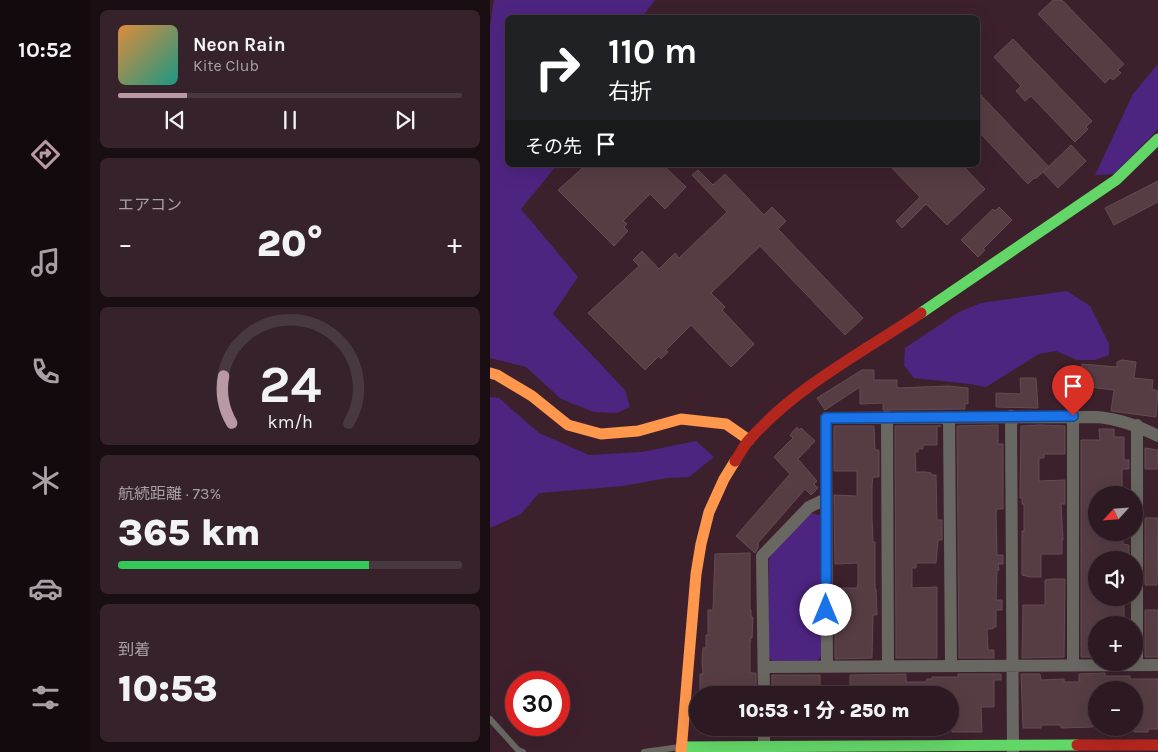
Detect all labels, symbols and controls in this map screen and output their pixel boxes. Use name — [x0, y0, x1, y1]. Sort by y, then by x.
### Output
text: 110 m — [608, 31, 697, 72]
text: Neon Rain — [193, 34, 286, 56]
icon: right — [525, 35, 590, 100]
text: 10:52 — [18, 37, 72, 63]
text: Kite Club — [193, 56, 259, 75]
text: 右折 — [608, 79, 652, 105]
icon: previous — [161, 106, 189, 134]
icon: pause — [276, 106, 304, 134]
icon: next — [391, 106, 419, 134]
icon: arrive — [592, 130, 620, 158]
text: その先 — [525, 136, 582, 158]
icon: directions — [28, 137, 63, 172]
text: エアコン — [118, 195, 182, 214]
text: 20° — [257, 221, 323, 266]
text: − — [118, 227, 133, 260]
text: + — [447, 227, 462, 260]
icon: music — [28, 245, 63, 280]
icon: phone — [28, 354, 63, 389]
text: 24 — [259, 354, 321, 415]
pin — [1052, 365, 1094, 416]
icon: arrive — [1059, 372, 1087, 400]
text: km/h — [267, 412, 313, 433]
icon: climate — [28, 463, 63, 498]
text: 航続距離 · 73% — [118, 484, 221, 503]
north arrow — [1088, 486, 1142, 541]
map controls — [1088, 486, 1143, 736]
text: 365 km — [118, 510, 261, 555]
button: sound — [1088, 551, 1143, 606]
icon: car — [28, 571, 63, 606]
position arrow — [799, 583, 851, 635]
button: + — [1088, 616, 1143, 671]
text: 到着 — [118, 640, 150, 659]
text: 10:53 — [118, 666, 218, 711]
speed limit sign: 30 — [505, 671, 570, 736]
icon: filters — [28, 680, 63, 715]
button: − — [1088, 681, 1143, 736]
text: 10:53 · 1 分 · 250 m — [738, 700, 910, 722]

